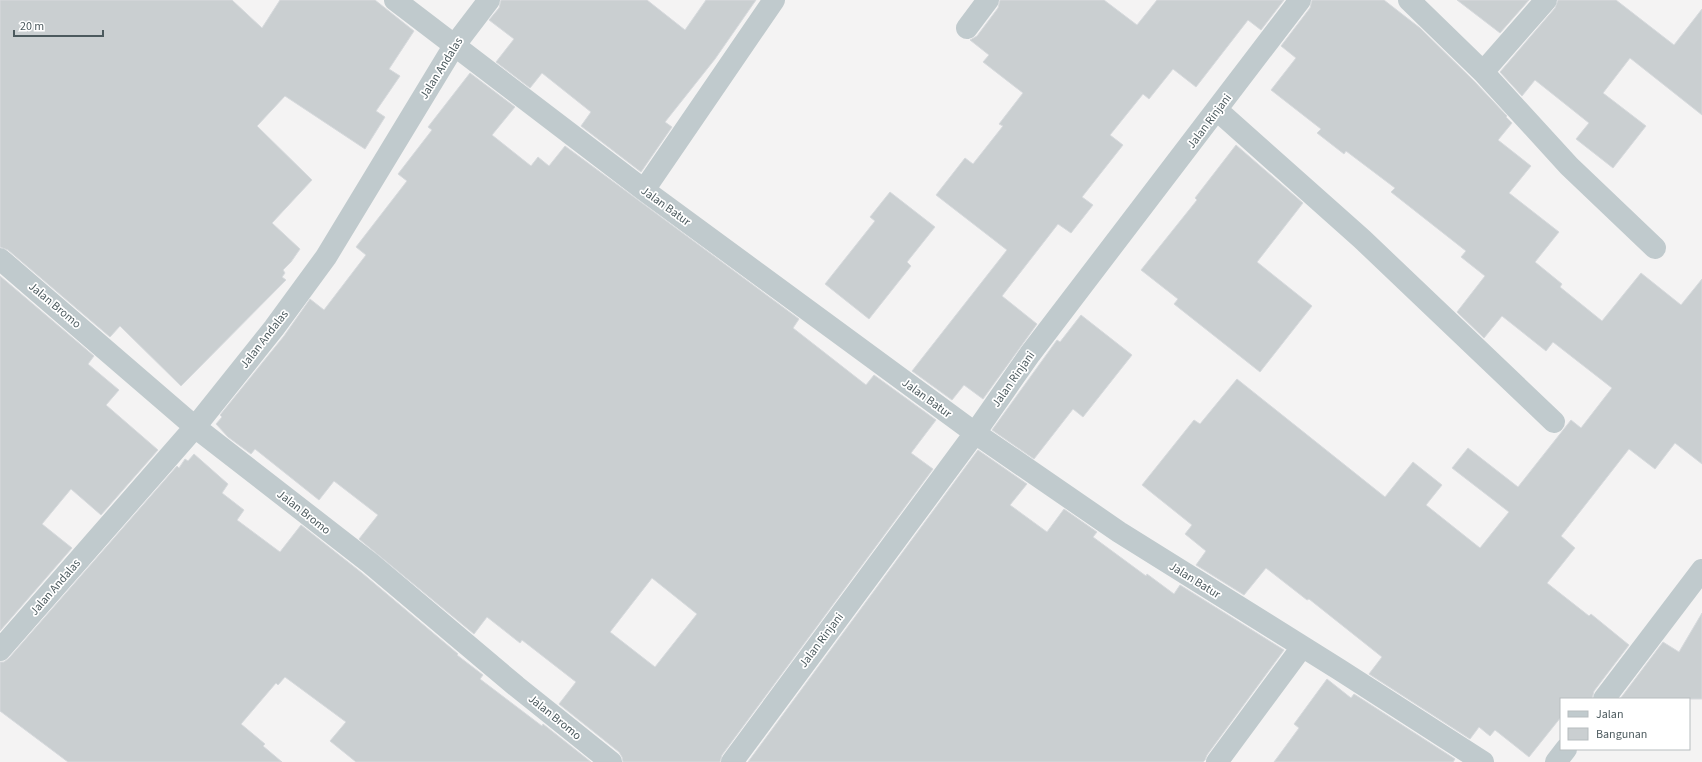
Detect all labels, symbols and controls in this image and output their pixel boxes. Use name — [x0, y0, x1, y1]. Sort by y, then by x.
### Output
scale bar — [14, 12, 103, 38]
text: 20 m — [20, 18, 44, 35]
street label: Jalan Andalas — [416, 34, 467, 102]
street label: Jalan Rinjani — [1183, 90, 1236, 152]
street label: Jalan Batur — [637, 183, 695, 231]
street label: Jalan Bromo — [25, 278, 85, 332]
street label: Jalan Andalas — [236, 307, 293, 372]
street label: Jalan Rinjani — [988, 348, 1039, 411]
street label: Jalan Batur — [898, 375, 956, 423]
street label: Jalan Bromo — [273, 486, 334, 539]
street label: Jalan Andalas — [26, 555, 85, 619]
street label: Jalan Batur — [1166, 558, 1224, 603]
street label: Jalan Rinjani — [795, 609, 848, 671]
street label: Jalan Bromo — [524, 691, 585, 744]
legend — [1560, 698, 1690, 750]
text: Jalan — [1596, 706, 1623, 723]
text: Bangunan — [1596, 726, 1647, 743]

